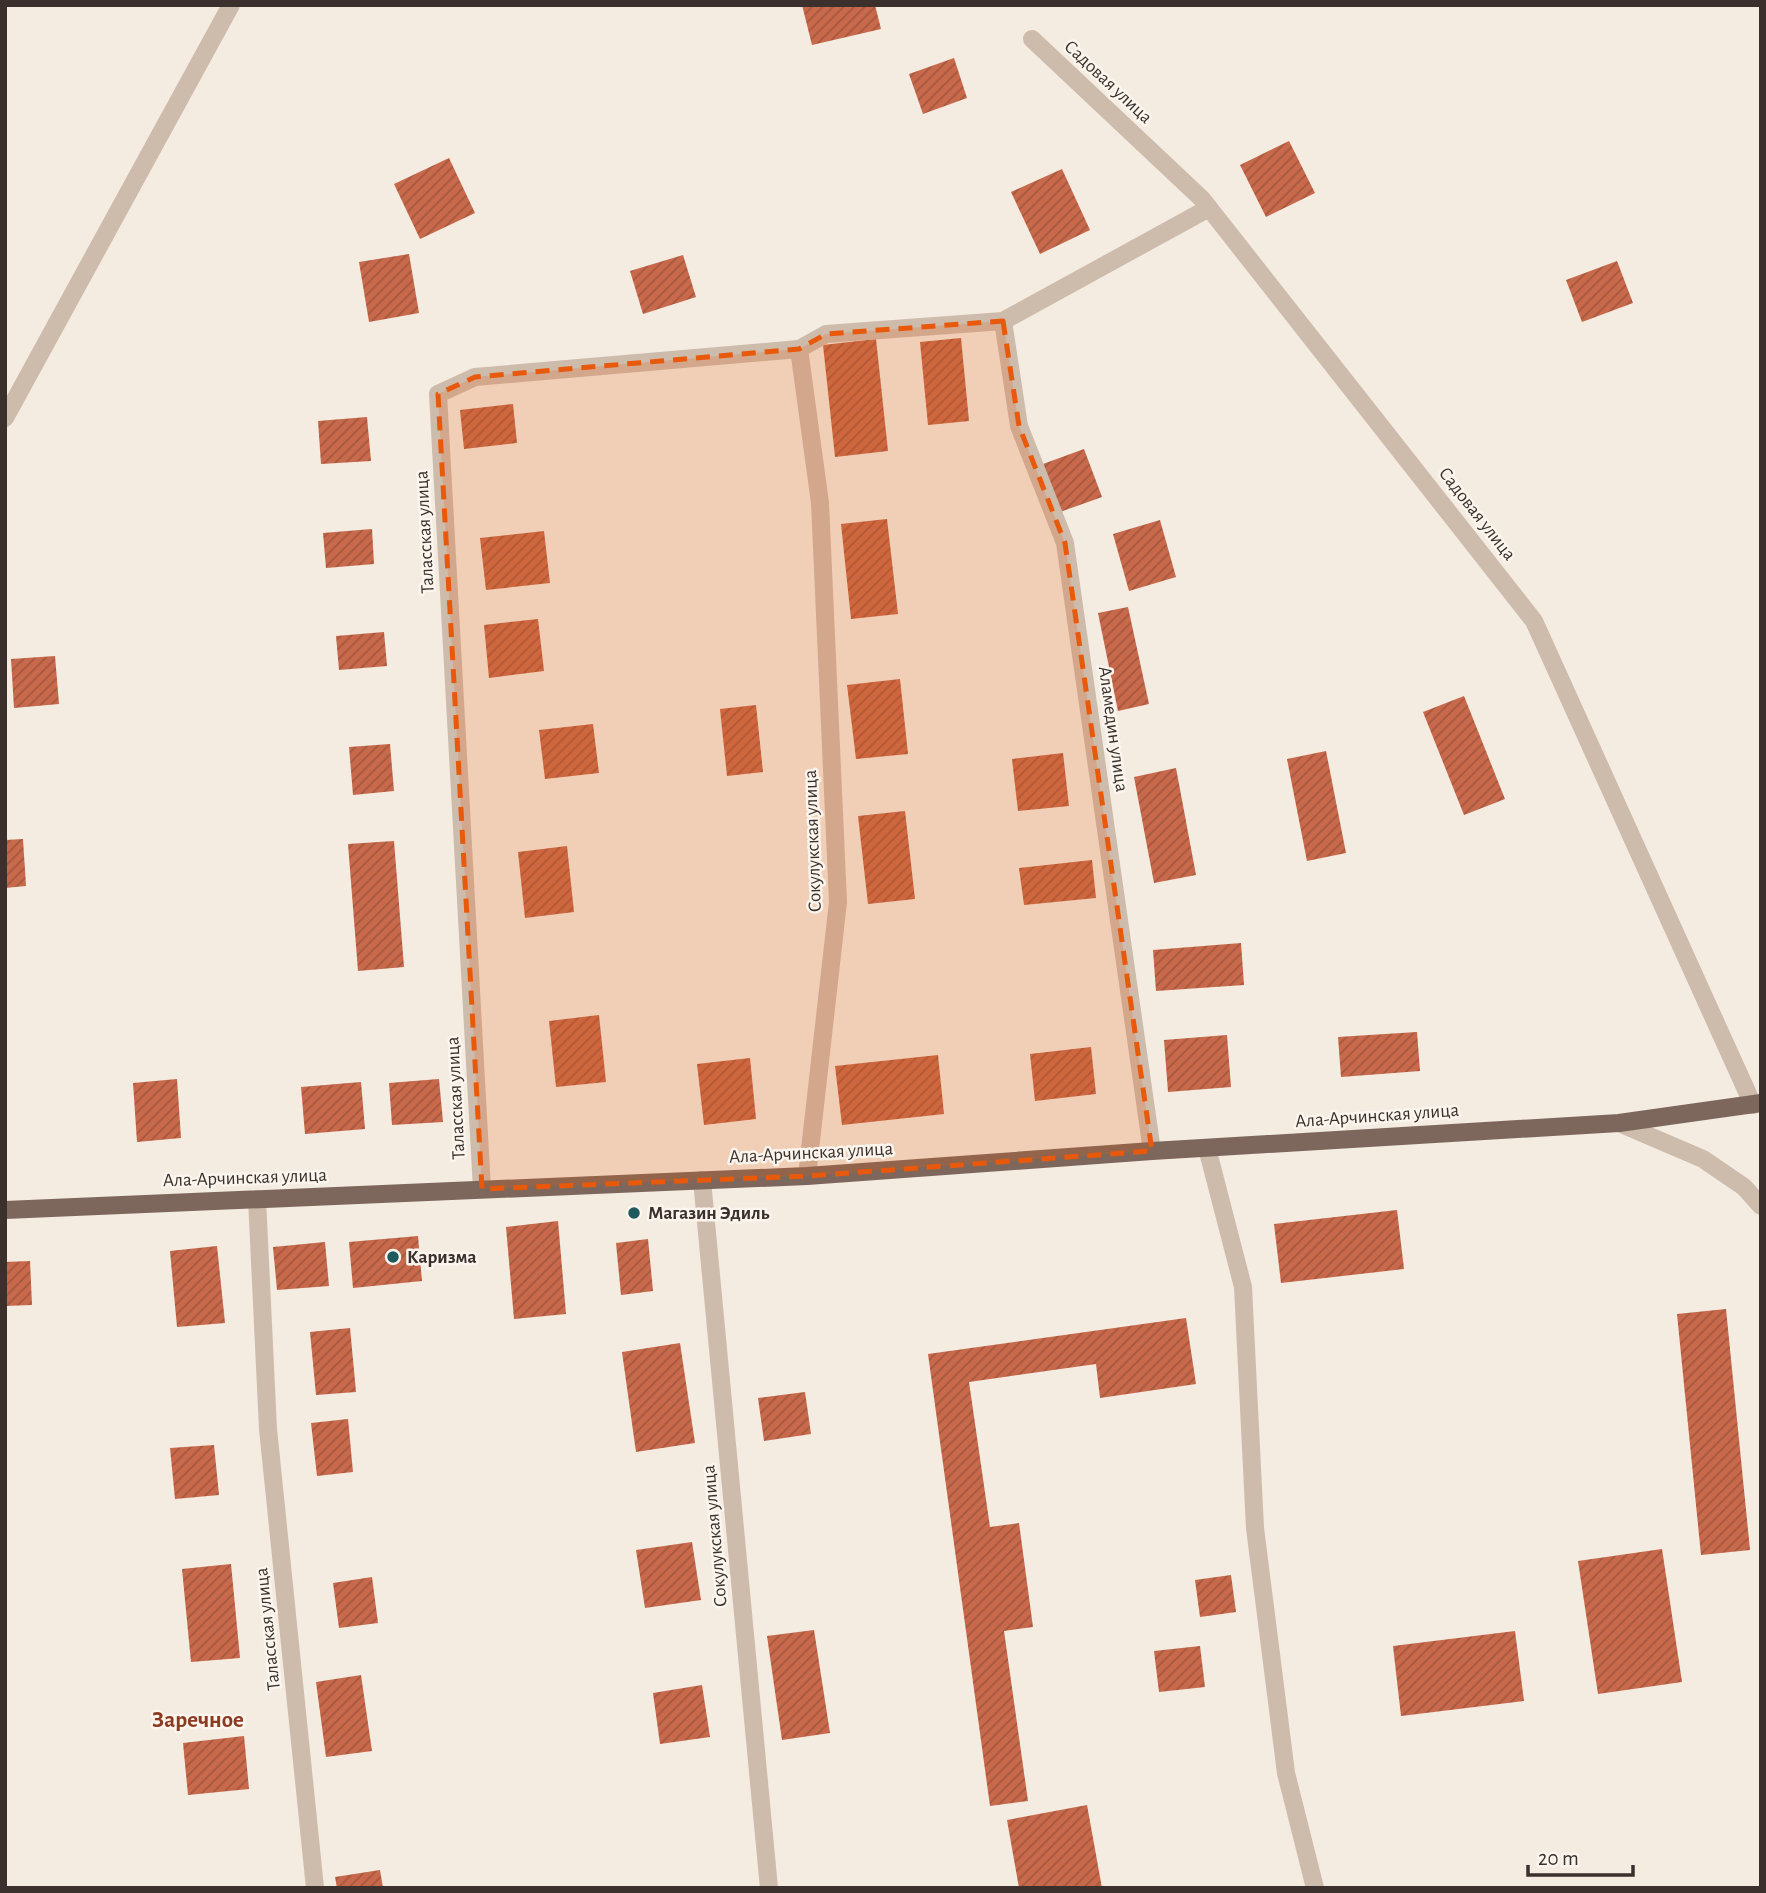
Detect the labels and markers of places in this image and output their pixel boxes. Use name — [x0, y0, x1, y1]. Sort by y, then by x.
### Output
place label: Магазин Эдиль — [648, 1204, 770, 1223]
marker: Магазин Эдиль — [626, 1205, 642, 1221]
place label: Каризма — [407, 1248, 476, 1267]
marker: Каризма — [385, 1249, 401, 1265]

